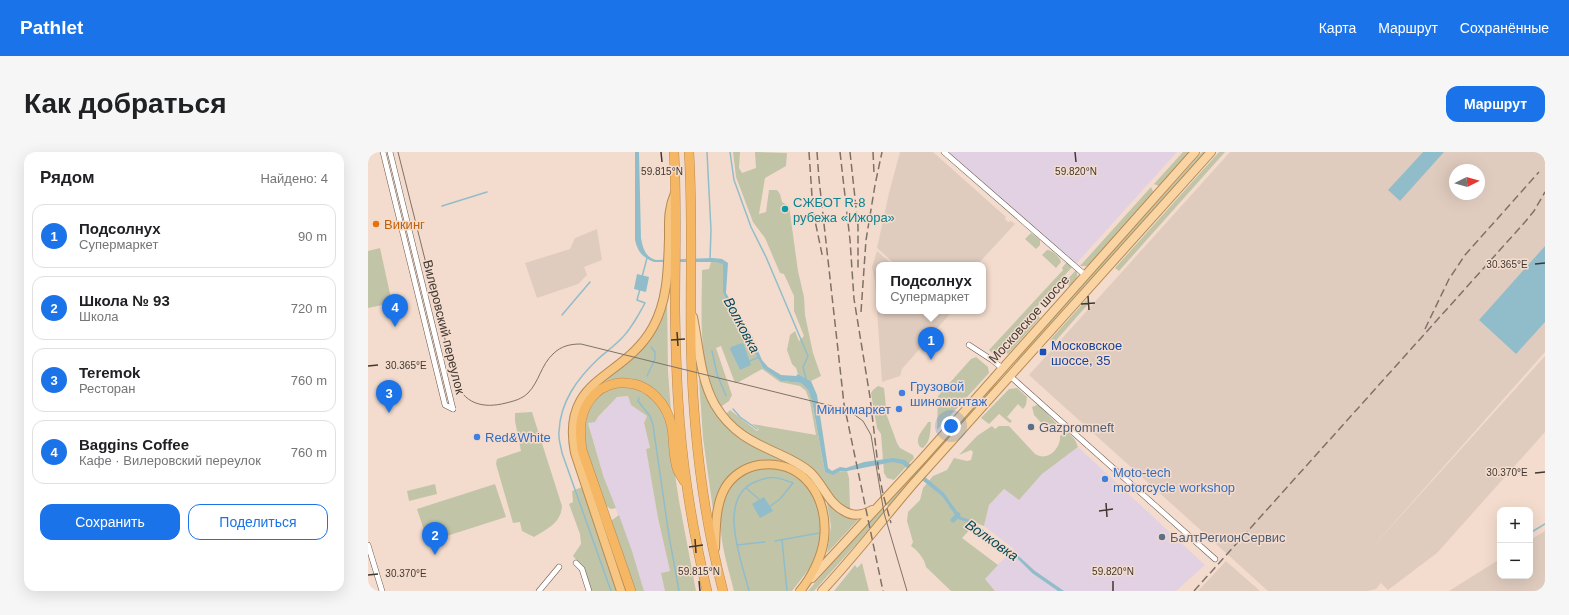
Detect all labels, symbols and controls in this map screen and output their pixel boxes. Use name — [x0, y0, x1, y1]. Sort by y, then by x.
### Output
text: Pathlet — [20, 17, 83, 38]
text: Карта — [1319, 20, 1356, 36]
text: Маршрут — [1378, 20, 1438, 36]
text: Сохранённые — [1460, 20, 1549, 36]
button: Маршрут — [1446, 86, 1545, 122]
text: Как добраться — [24, 88, 226, 119]
north arrow — [1449, 164, 1485, 200]
text: 59.815°N — [641, 166, 683, 177]
text: 59.820°N — [1055, 166, 1097, 177]
text: Рядом — [40, 168, 95, 187]
text: Найдено: 4 — [260, 171, 328, 186]
place label: СЖБОТ R-8 рубежа «Ижора» — [793, 195, 895, 225]
marker: СЖБОТ R-8 рубежа «Ижора» — [780, 204, 790, 214]
place label: Викинг — [384, 217, 425, 232]
marker: Викинг — [371, 219, 381, 229]
text: Подсолнух — [79, 220, 161, 237]
text: 1 — [50, 229, 58, 244]
text: 90 m — [298, 229, 327, 244]
text: Супермаркет — [79, 237, 158, 252]
street label: Вилеровский переулок — [420, 258, 468, 396]
text: 30.365°E — [1486, 259, 1528, 270]
popup — [876, 262, 986, 314]
text: Подсолнух — [890, 272, 972, 289]
street label: Московское шоссе — [986, 272, 1072, 366]
text: Супермаркет — [890, 289, 970, 304]
text: Школа № 93 — [79, 292, 170, 309]
pin: 4 — [382, 294, 408, 327]
water label: Волковка — [721, 294, 763, 356]
text: 2 — [50, 301, 58, 316]
text: 720 m — [291, 301, 327, 316]
text: Школа — [79, 309, 119, 324]
pin: 1 — [918, 327, 944, 360]
place label: Московское шоссе, 35 — [1051, 338, 1122, 368]
marker: Московское шоссе, 35 — [1038, 347, 1048, 357]
text: 30.365°E — [385, 360, 427, 371]
text: Teremok — [79, 364, 140, 381]
text: 3 — [50, 373, 58, 388]
text: 760 m — [291, 373, 327, 388]
place label: Грузовой шиномонтаж — [910, 379, 987, 409]
pin: 3 — [376, 380, 402, 413]
text: Ресторан — [79, 381, 136, 396]
marker: Грузовой шиномонтаж — [897, 388, 907, 398]
place label: Минимаркет — [816, 402, 891, 417]
marker: Минимаркет — [894, 404, 904, 414]
your location — [941, 416, 961, 436]
place label: Gazpromneft — [1039, 420, 1115, 435]
marker: Gazpromneft — [1026, 422, 1036, 432]
place label: Red&White — [485, 430, 551, 445]
marker: Red&White — [472, 432, 482, 442]
text: Baggins Coffee — [79, 436, 189, 453]
text: 4 — [50, 445, 58, 460]
text: 760 m — [291, 445, 327, 460]
text: Кафе · Вилеровский переулок — [79, 453, 261, 468]
place label: Moto-tech motorcycle workshop — [1113, 465, 1235, 495]
text: 30.370°E — [1486, 467, 1528, 478]
marker: Moto-tech motorcycle workshop — [1100, 474, 1110, 484]
button: Сохранить — [40, 504, 180, 540]
button: Поделиться — [188, 504, 328, 540]
map controls — [1497, 507, 1533, 579]
button: + — [1497, 507, 1533, 543]
water label: Волковка — [963, 516, 1022, 564]
pin: 2 — [422, 522, 448, 555]
place label: БалтРегионСервис — [1170, 530, 1286, 545]
marker: БалтРегионСервис — [1157, 532, 1167, 542]
button: − — [1497, 543, 1533, 579]
text: 59.815°N — [678, 566, 720, 577]
text: 59.820°N — [1092, 566, 1134, 577]
text: 30.370°E — [385, 568, 427, 579]

